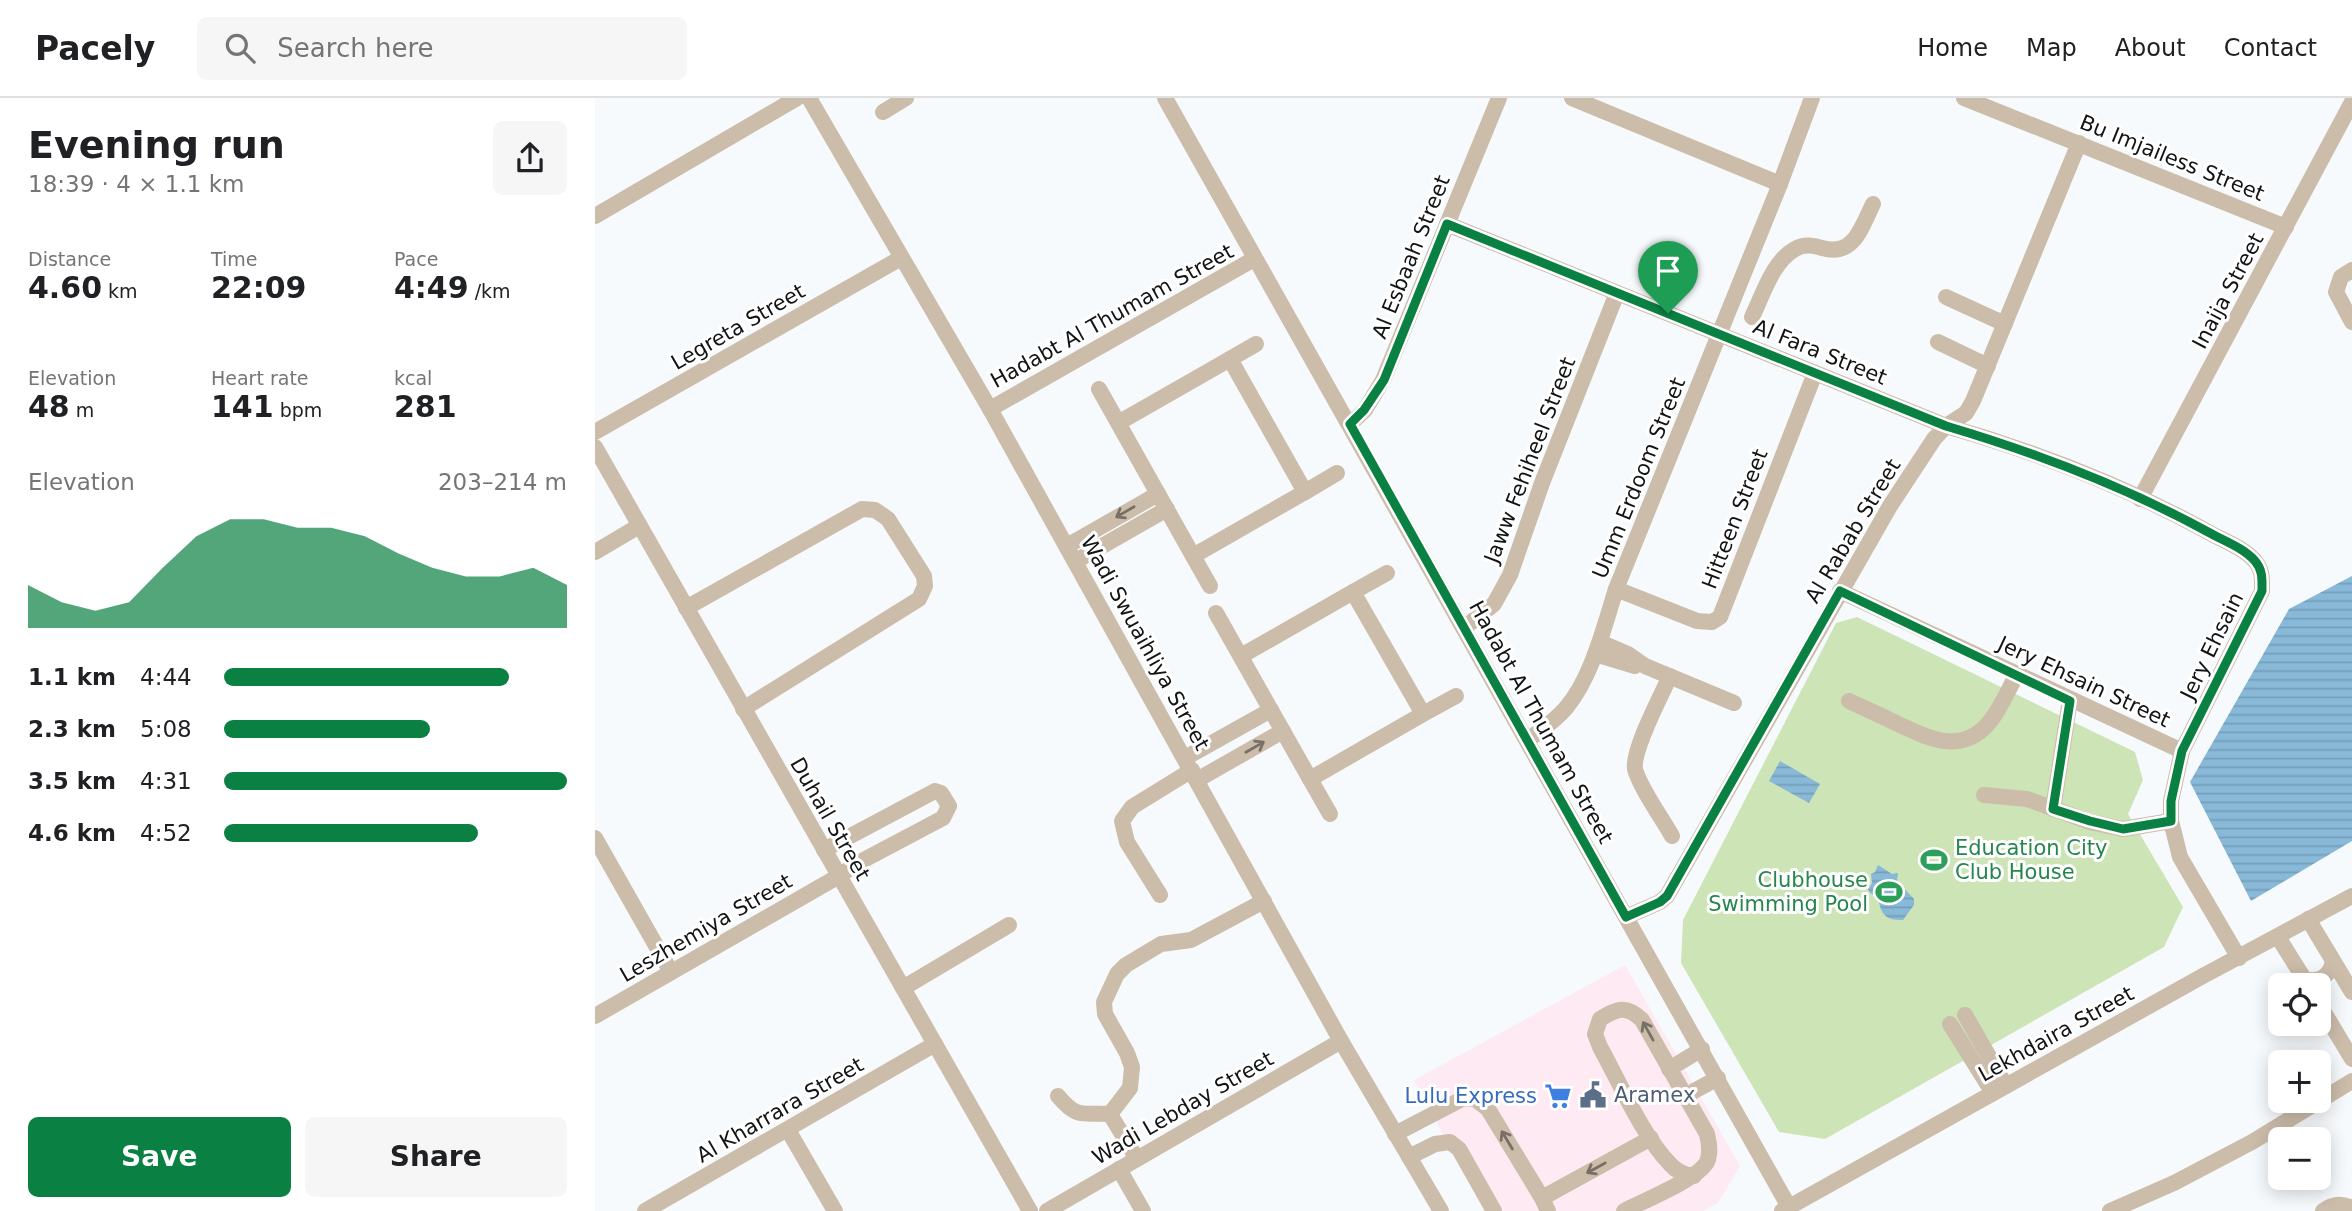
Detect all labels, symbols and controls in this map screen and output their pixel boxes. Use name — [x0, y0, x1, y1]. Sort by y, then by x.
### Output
search box — [197, 17, 687, 80]
text: Pacely — [35, 29, 155, 68]
icon: search — [221, 29, 259, 67]
text: Search here — [277, 33, 434, 63]
text: Home — [1917, 34, 1988, 62]
text: Map — [2026, 34, 2077, 62]
text: About — [2115, 34, 2186, 62]
text: Contact — [2224, 34, 2317, 62]
street label: Bu Imjailess Street — [2076, 110, 2268, 206]
button: share — [493, 121, 567, 195]
text: Evening run — [28, 123, 285, 167]
text: 18:39 · 4 × 1.1 km — [28, 171, 244, 197]
street label: Al Esbaah Street — [1367, 172, 1455, 342]
street label: Inaija Street — [2187, 229, 2269, 353]
street label: Hadabt Al Thumam Street — [986, 239, 1238, 393]
pin — [1638, 241, 1698, 313]
text: Distance — [28, 248, 111, 270]
text: Time — [211, 248, 258, 270]
text: Pace — [394, 248, 438, 270]
icon: arrive — [1649, 252, 1687, 290]
text: 4.60 — [28, 270, 102, 305]
text: 22:09 — [211, 270, 307, 305]
text: 4:49 — [394, 270, 469, 305]
street label: Legreta Street — [667, 279, 809, 375]
text: km — [102, 280, 138, 302]
text: /km — [469, 280, 511, 302]
street label: Al Fara Street — [1750, 314, 1890, 390]
street label: Jaww Fehiheel Street — [1479, 354, 1580, 568]
text: Elevation — [28, 367, 116, 389]
text: Heart rate — [211, 367, 309, 389]
text: kcal — [394, 367, 432, 389]
street label: Umm Erdoom Street — [1588, 374, 1690, 582]
text: 48 — [28, 389, 70, 424]
text: 141 — [211, 389, 274, 424]
text: 281 — [394, 389, 457, 424]
text: m — [70, 399, 94, 421]
text: bpm — [274, 399, 322, 421]
street label: Hitteen Street — [1697, 446, 1773, 592]
street label: Al Rabab Street — [1801, 455, 1905, 607]
text: Elevation — [28, 469, 135, 495]
text: 203–214 m — [438, 469, 567, 495]
one-way arrow — [1116, 505, 1136, 519]
street label: Wadi Swuaihliya Street — [1076, 532, 1214, 754]
street label: Jery Ehsain — [2175, 588, 2248, 705]
street label: Hadabt Al Thumam Street — [1464, 596, 1618, 848]
street label: Jery Ehsain Street — [1992, 631, 2174, 732]
text: 1.1 km — [28, 664, 116, 690]
text: 4:44 — [140, 664, 192, 690]
text: 2.3 km — [28, 716, 116, 742]
text: 5:08 — [140, 716, 192, 742]
one-way arrow — [1244, 740, 1264, 754]
street label: Duhail Street — [785, 753, 875, 885]
text: 3.5 km — [28, 768, 116, 794]
text: 4:31 — [140, 768, 192, 794]
text: 4.6 km — [28, 820, 116, 846]
text: 4:52 — [140, 820, 192, 846]
place label: Education City Club House — [1955, 836, 2107, 884]
sports icon: Education City Club House — [1919, 845, 1949, 875]
place label: Clubhouse Swimming Pool — [1708, 868, 1868, 916]
street label: Leszhemiya Street — [616, 869, 796, 987]
sports icon: Clubhouse Swimming Pool — [1874, 877, 1904, 907]
map controls — [2268, 973, 2331, 1190]
button: locate — [2268, 973, 2331, 1036]
street label: Lekhdaira Street — [1974, 981, 2138, 1087]
one-way arrow — [1641, 1021, 1654, 1042]
street label: Wadi Lebday Street — [1088, 1046, 1278, 1170]
button: + — [2268, 1050, 2331, 1113]
street label: Al Kharrara Street — [692, 1052, 868, 1168]
public building icon: Aramex — [1578, 1080, 1608, 1110]
supermarket icon: Lulu Express — [1543, 1081, 1573, 1111]
place label: Aramex — [1614, 1083, 1695, 1107]
place label: Lulu Express — [1405, 1084, 1537, 1108]
button: Save — [28, 1117, 291, 1197]
button: Share — [305, 1117, 567, 1197]
button: − — [2268, 1127, 2331, 1190]
one-way arrow — [1499, 1130, 1513, 1150]
one-way arrow — [1587, 1161, 1607, 1175]

